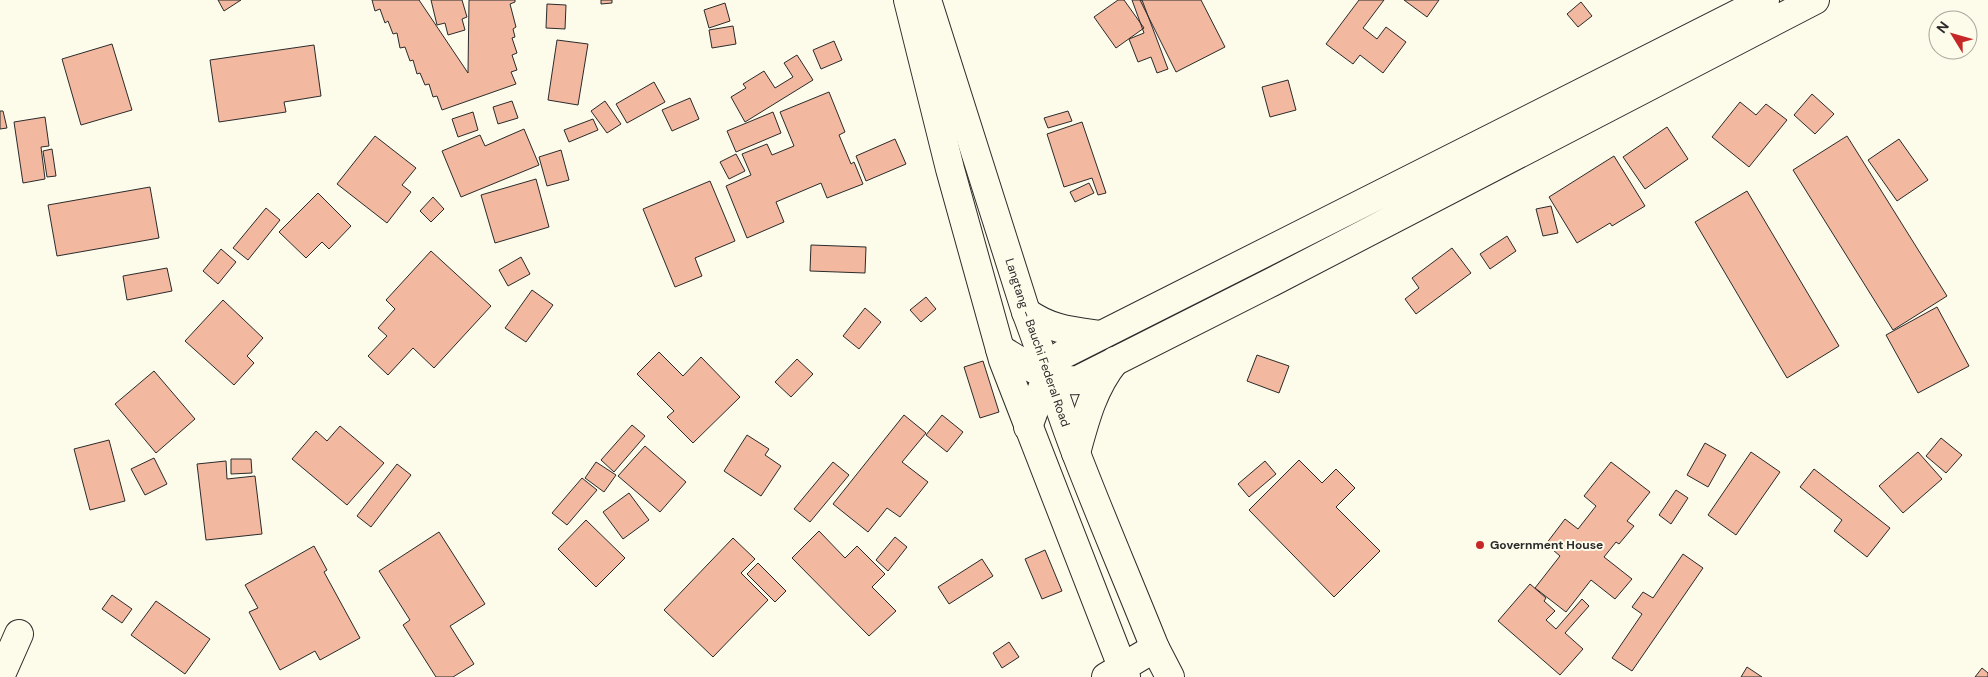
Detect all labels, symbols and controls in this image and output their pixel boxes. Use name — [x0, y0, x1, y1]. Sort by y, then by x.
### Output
north arrow — [1928, 10, 1978, 60]
text: N — [1932, 18, 1953, 37]
street label: Langtang - Bauchi Federal Road — [1001, 256, 1074, 429]
place label: Government House — [1490, 537, 1603, 553]
marker: Government House — [1474, 539, 1486, 551]

